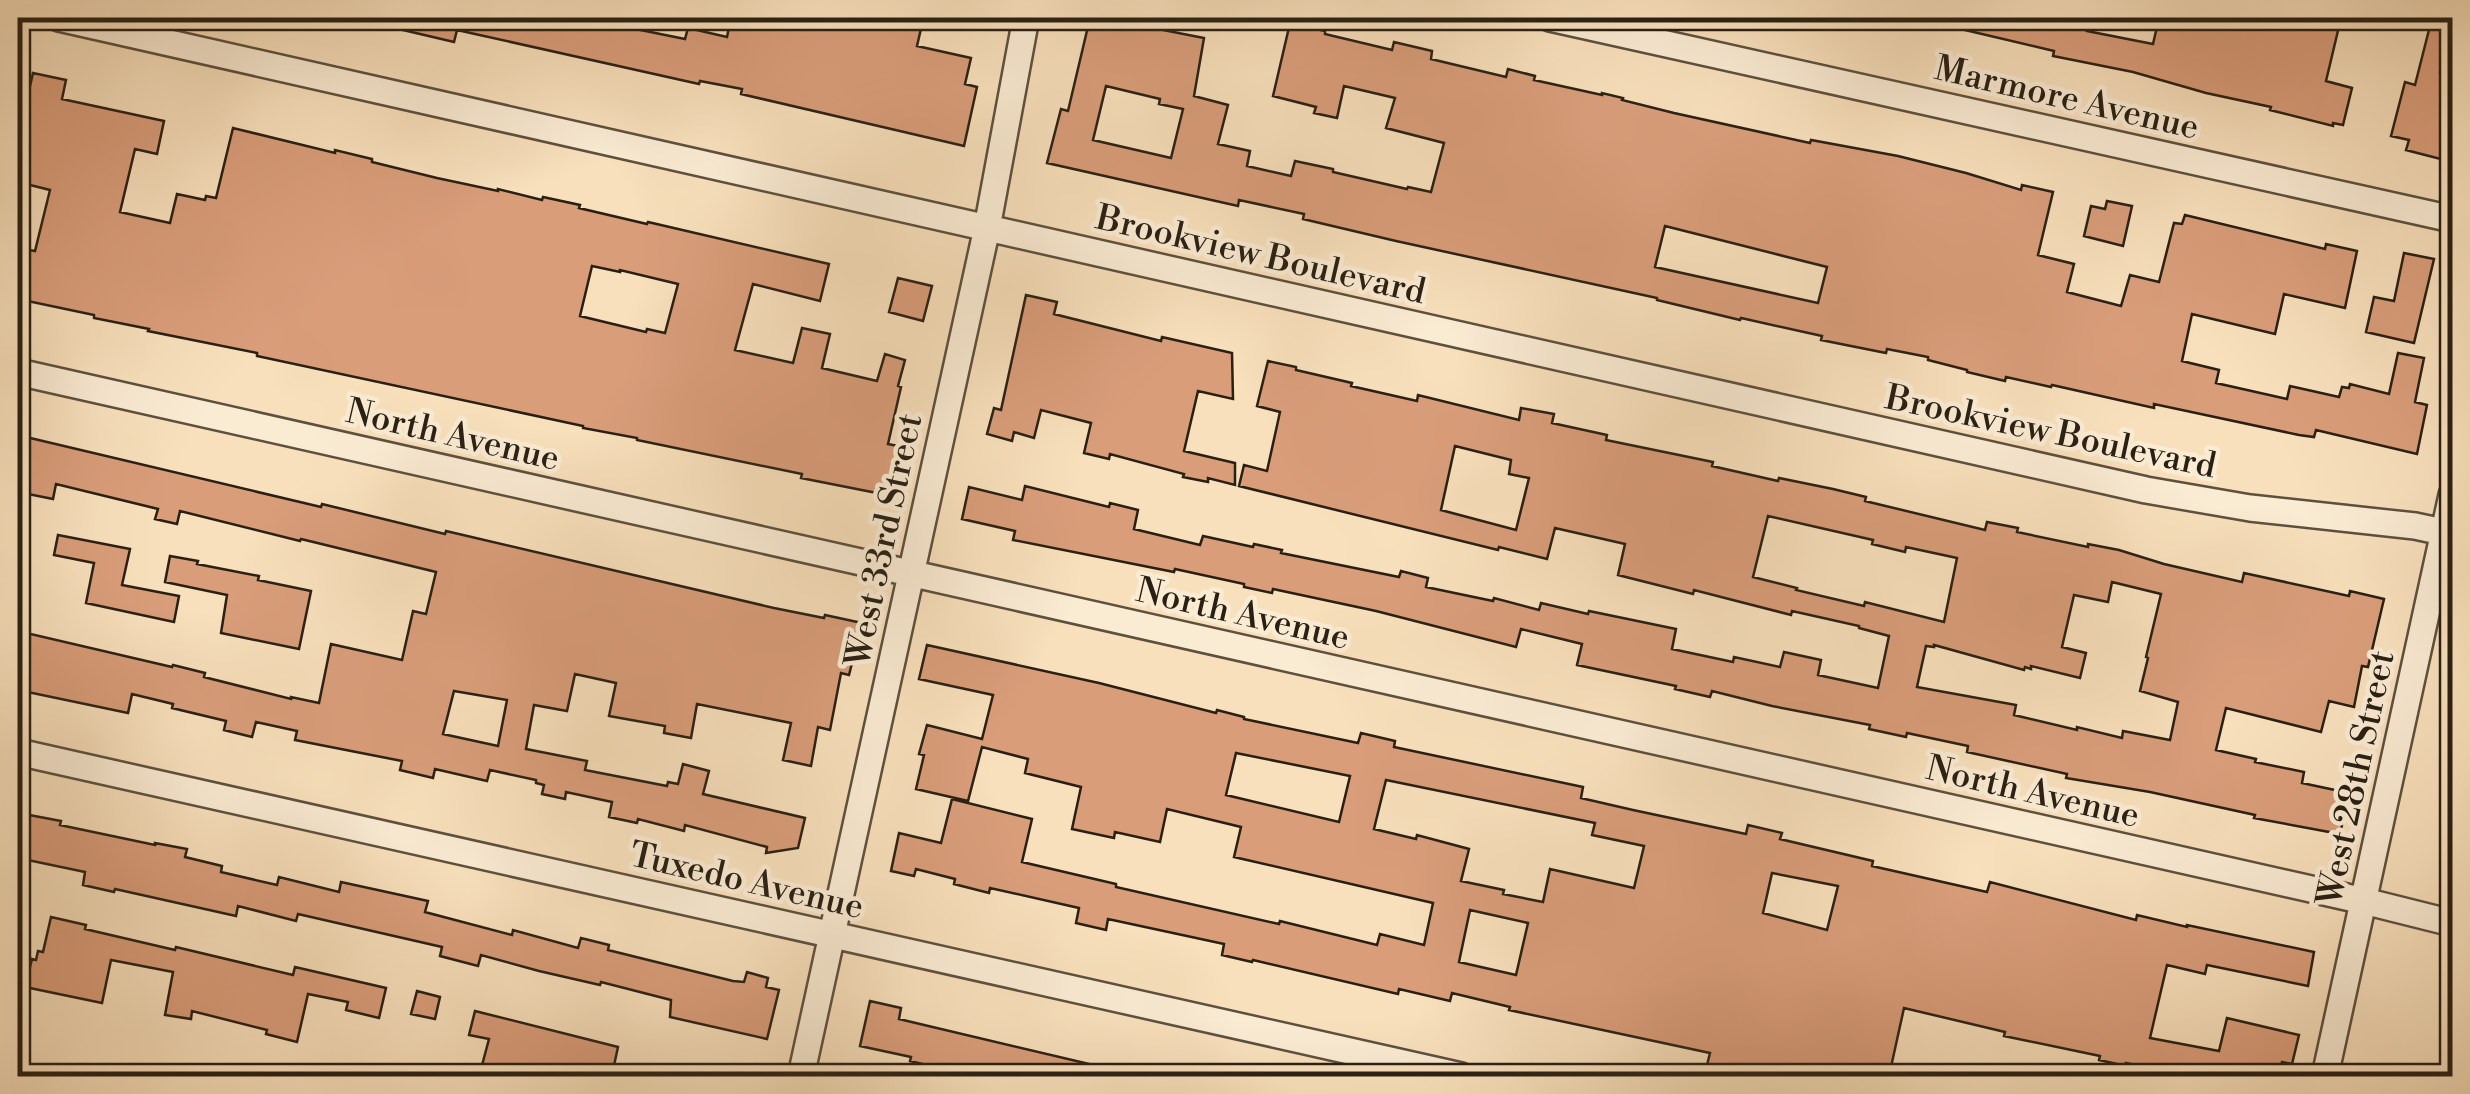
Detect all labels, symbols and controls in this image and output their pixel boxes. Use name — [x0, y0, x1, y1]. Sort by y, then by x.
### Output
street label: Marmore Avenue — [1930, 47, 2203, 150]
street label: Brookview Boulevard — [1091, 196, 1430, 314]
street label: Brookview Boulevard — [1881, 376, 2220, 489]
street label: North Avenue — [342, 390, 564, 481]
street label: West 33rd Street — [836, 410, 932, 672]
street label: North Avenue — [1132, 569, 1354, 660]
street label: West 28th Street — [2308, 647, 2404, 911]
street label: North Avenue — [1922, 747, 2144, 838]
street label: Tuxedo Avenue — [626, 834, 868, 929]

